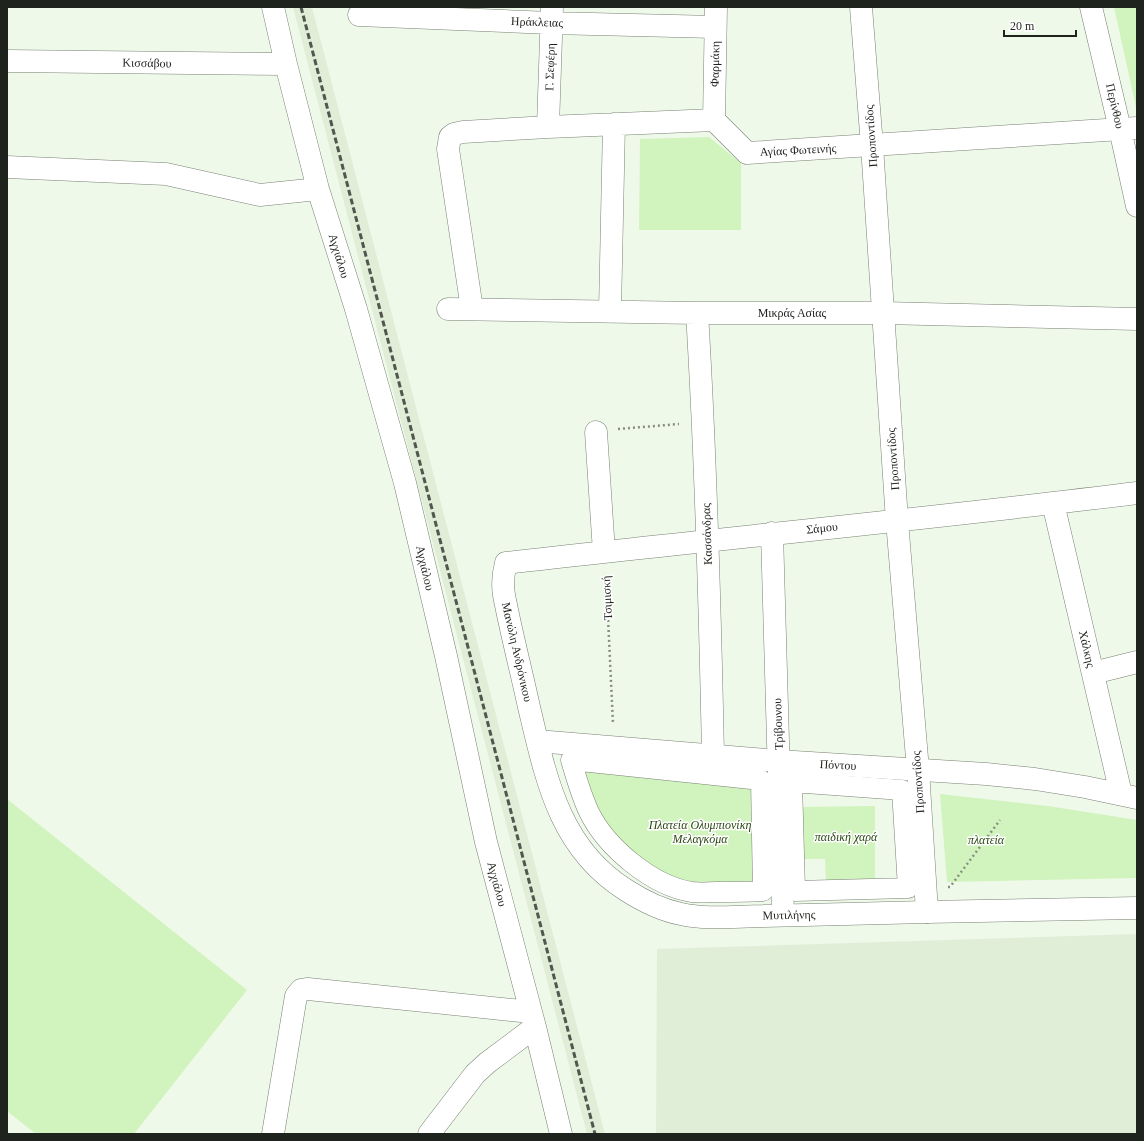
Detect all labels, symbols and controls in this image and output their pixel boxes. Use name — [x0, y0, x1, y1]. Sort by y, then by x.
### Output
scale bar — [1004, 12, 1076, 38]
street label: Ηράκλειας — [511, 14, 564, 30]
text: 20 m — [1010, 19, 1035, 33]
street label: Φαρμάκη — [708, 41, 722, 87]
street label: Γ. Σεφέρη — [542, 43, 558, 91]
street label: Κισσάβου — [122, 56, 172, 70]
street label: Περίνθου — [1103, 82, 1127, 130]
street label: Προποντίδος — [862, 104, 880, 168]
street label: Αγίας Φωτεινής — [759, 141, 837, 159]
street label: Αγχιάλου — [326, 232, 352, 280]
street label: Μικράς Ασίας — [758, 306, 827, 320]
street label: Προποντίδος — [884, 427, 902, 491]
street label: Κασσάνδρας — [699, 503, 715, 565]
street label: Σάμου — [806, 519, 839, 537]
street label: Αγχιάλου — [413, 544, 437, 592]
street label: Τσιμισκή — [599, 575, 615, 621]
street label: Μανώλη Ανδρόνικου — [499, 601, 535, 703]
street label: Χάλκης — [1076, 629, 1098, 669]
street label: Τρίβουνου — [770, 698, 786, 750]
street label: Προποντίδος — [909, 750, 927, 814]
street label: Πόντου — [819, 757, 857, 773]
park label: Πλατεία Ολυμπιονίκη Μελαγκόμα — [648, 818, 751, 846]
park label: παιδική χαρά — [815, 830, 878, 844]
park label: πλατεία — [968, 833, 1005, 847]
street label: Αγχιάλου — [484, 860, 510, 908]
street label: Μυτιλήνης — [762, 908, 816, 922]

